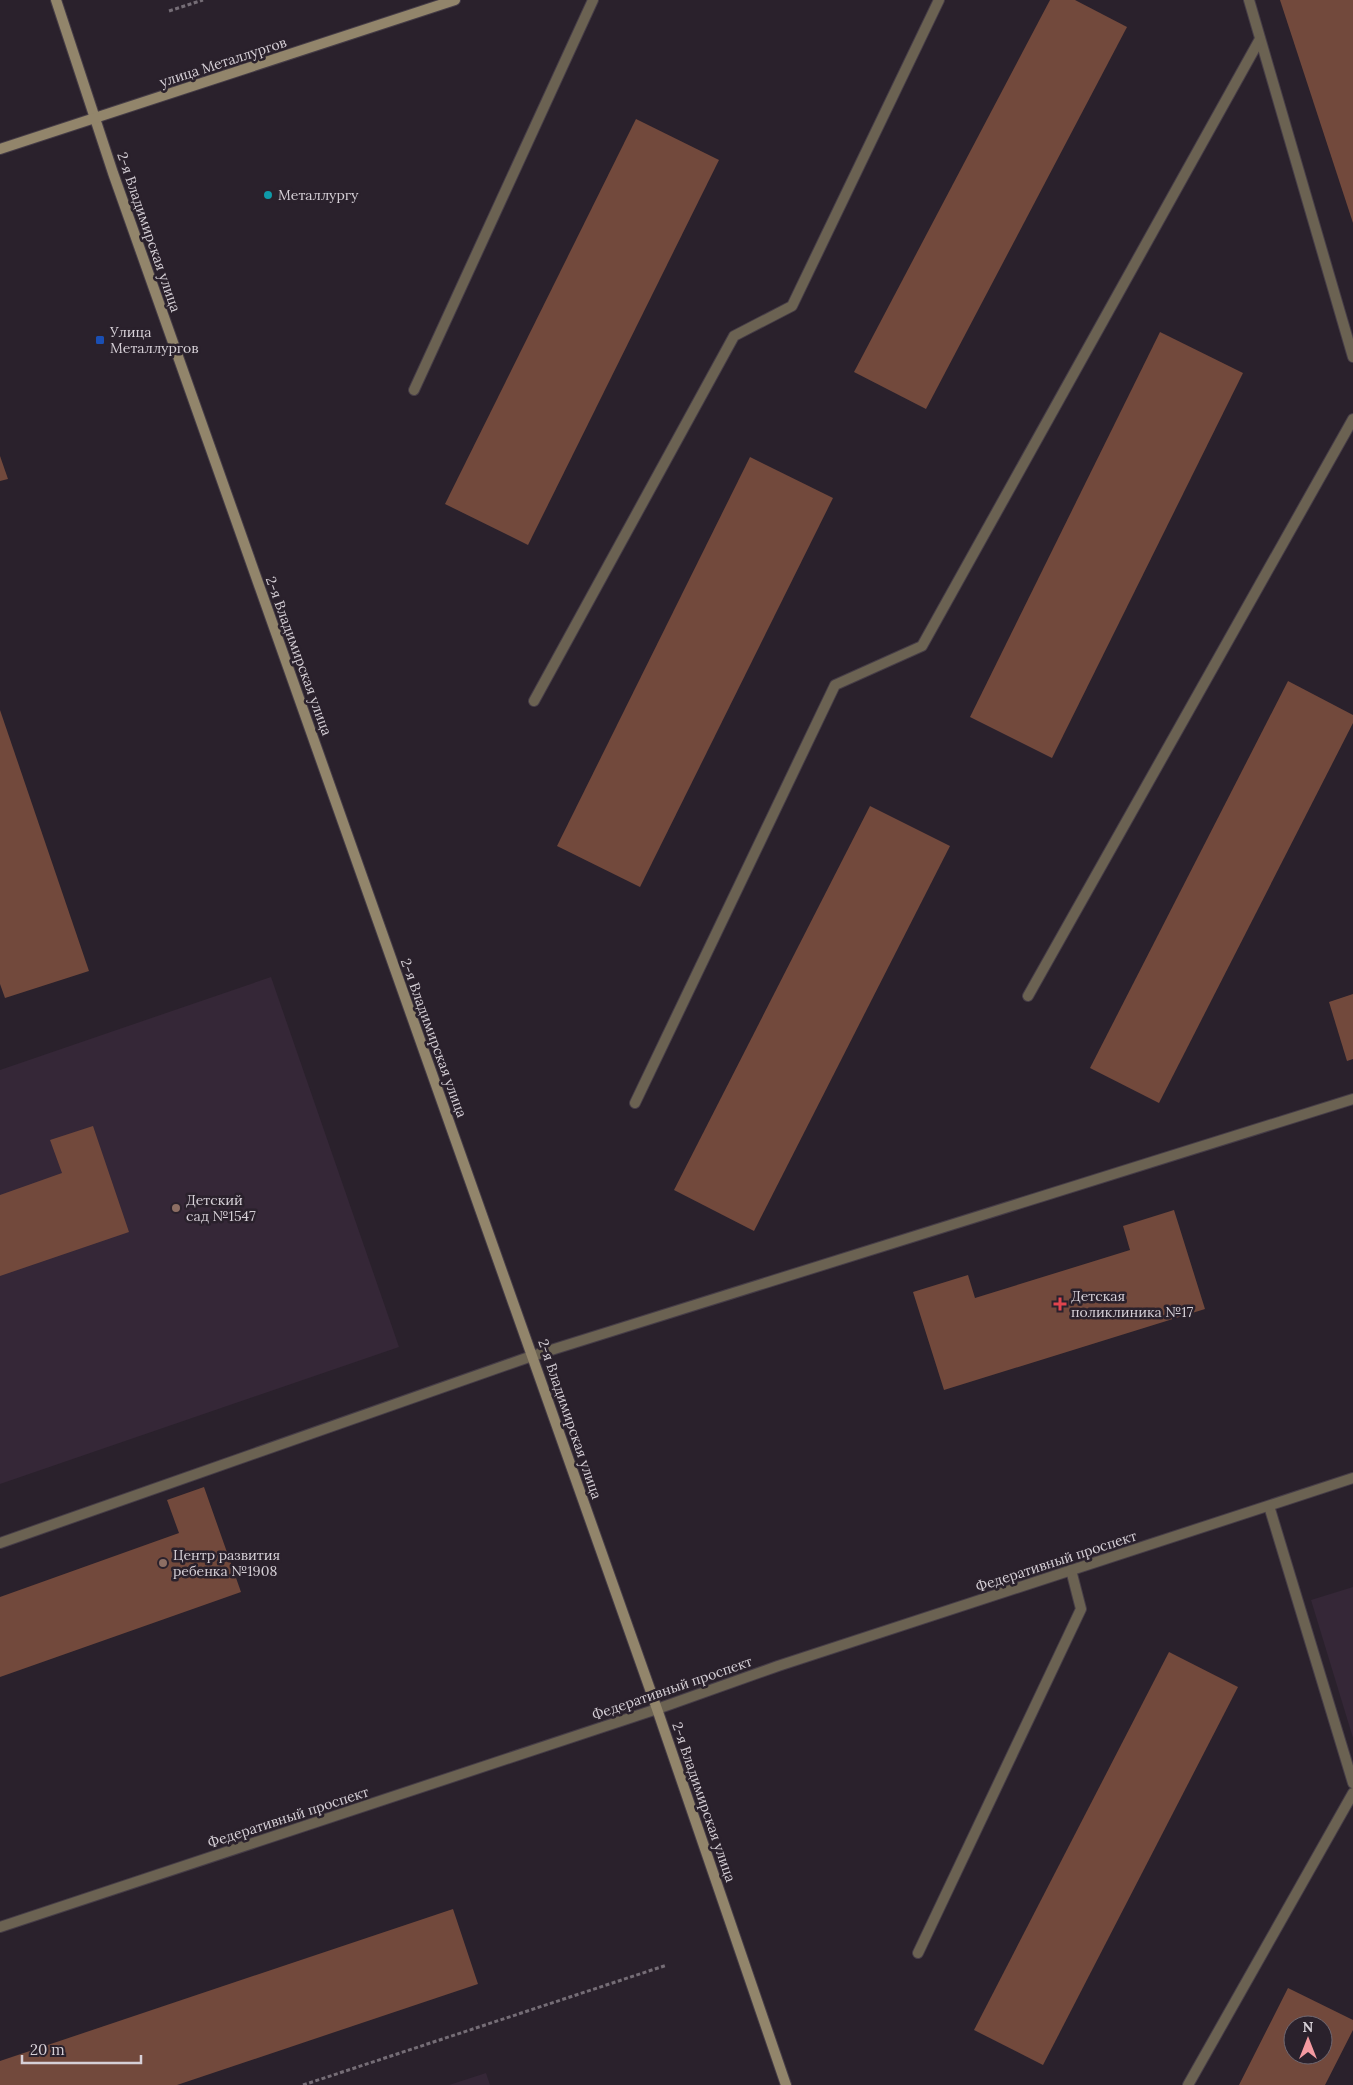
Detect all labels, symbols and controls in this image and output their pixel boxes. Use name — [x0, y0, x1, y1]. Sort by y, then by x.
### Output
street label: улица Металлургов — [157, 33, 289, 91]
street label: 2-я Владимирская улица — [113, 150, 185, 314]
place label: Металлургу — [278, 186, 359, 204]
marker: Металлургу — [262, 189, 274, 201]
place label: Улица Металлургов — [109, 323, 198, 357]
marker: Улица Металлургов — [94, 334, 106, 346]
street label: 2-я Владимирская улица — [262, 574, 336, 738]
street label: 2-я Владимирская улица — [397, 956, 471, 1120]
place label: Детский сад №1547 — [186, 1191, 256, 1225]
marker: Детский сад №1547 — [170, 1202, 182, 1214]
place label: Детская поликлиника №17 — [1071, 1287, 1194, 1321]
marker: Детская поликлиника №17 — [1053, 1297, 1067, 1311]
street label: 2-я Владимирская улица — [534, 1337, 606, 1501]
street label: Федеративный проспект — [973, 1526, 1139, 1596]
place label: Центр развития ребенка №1908 — [173, 1546, 280, 1580]
marker: Центр развития ребенка №1908 — [157, 1557, 169, 1569]
street label: Федеративный проспект — [590, 1652, 755, 1724]
street label: 2-я Владимирская улица — [668, 1720, 740, 1884]
street label: Федеративный проспект — [205, 1782, 371, 1852]
north arrow — [1283, 2015, 1333, 2065]
text: N — [1303, 2018, 1314, 2036]
scale bar — [22, 2032, 141, 2064]
text: 20 m — [30, 2040, 65, 2059]

